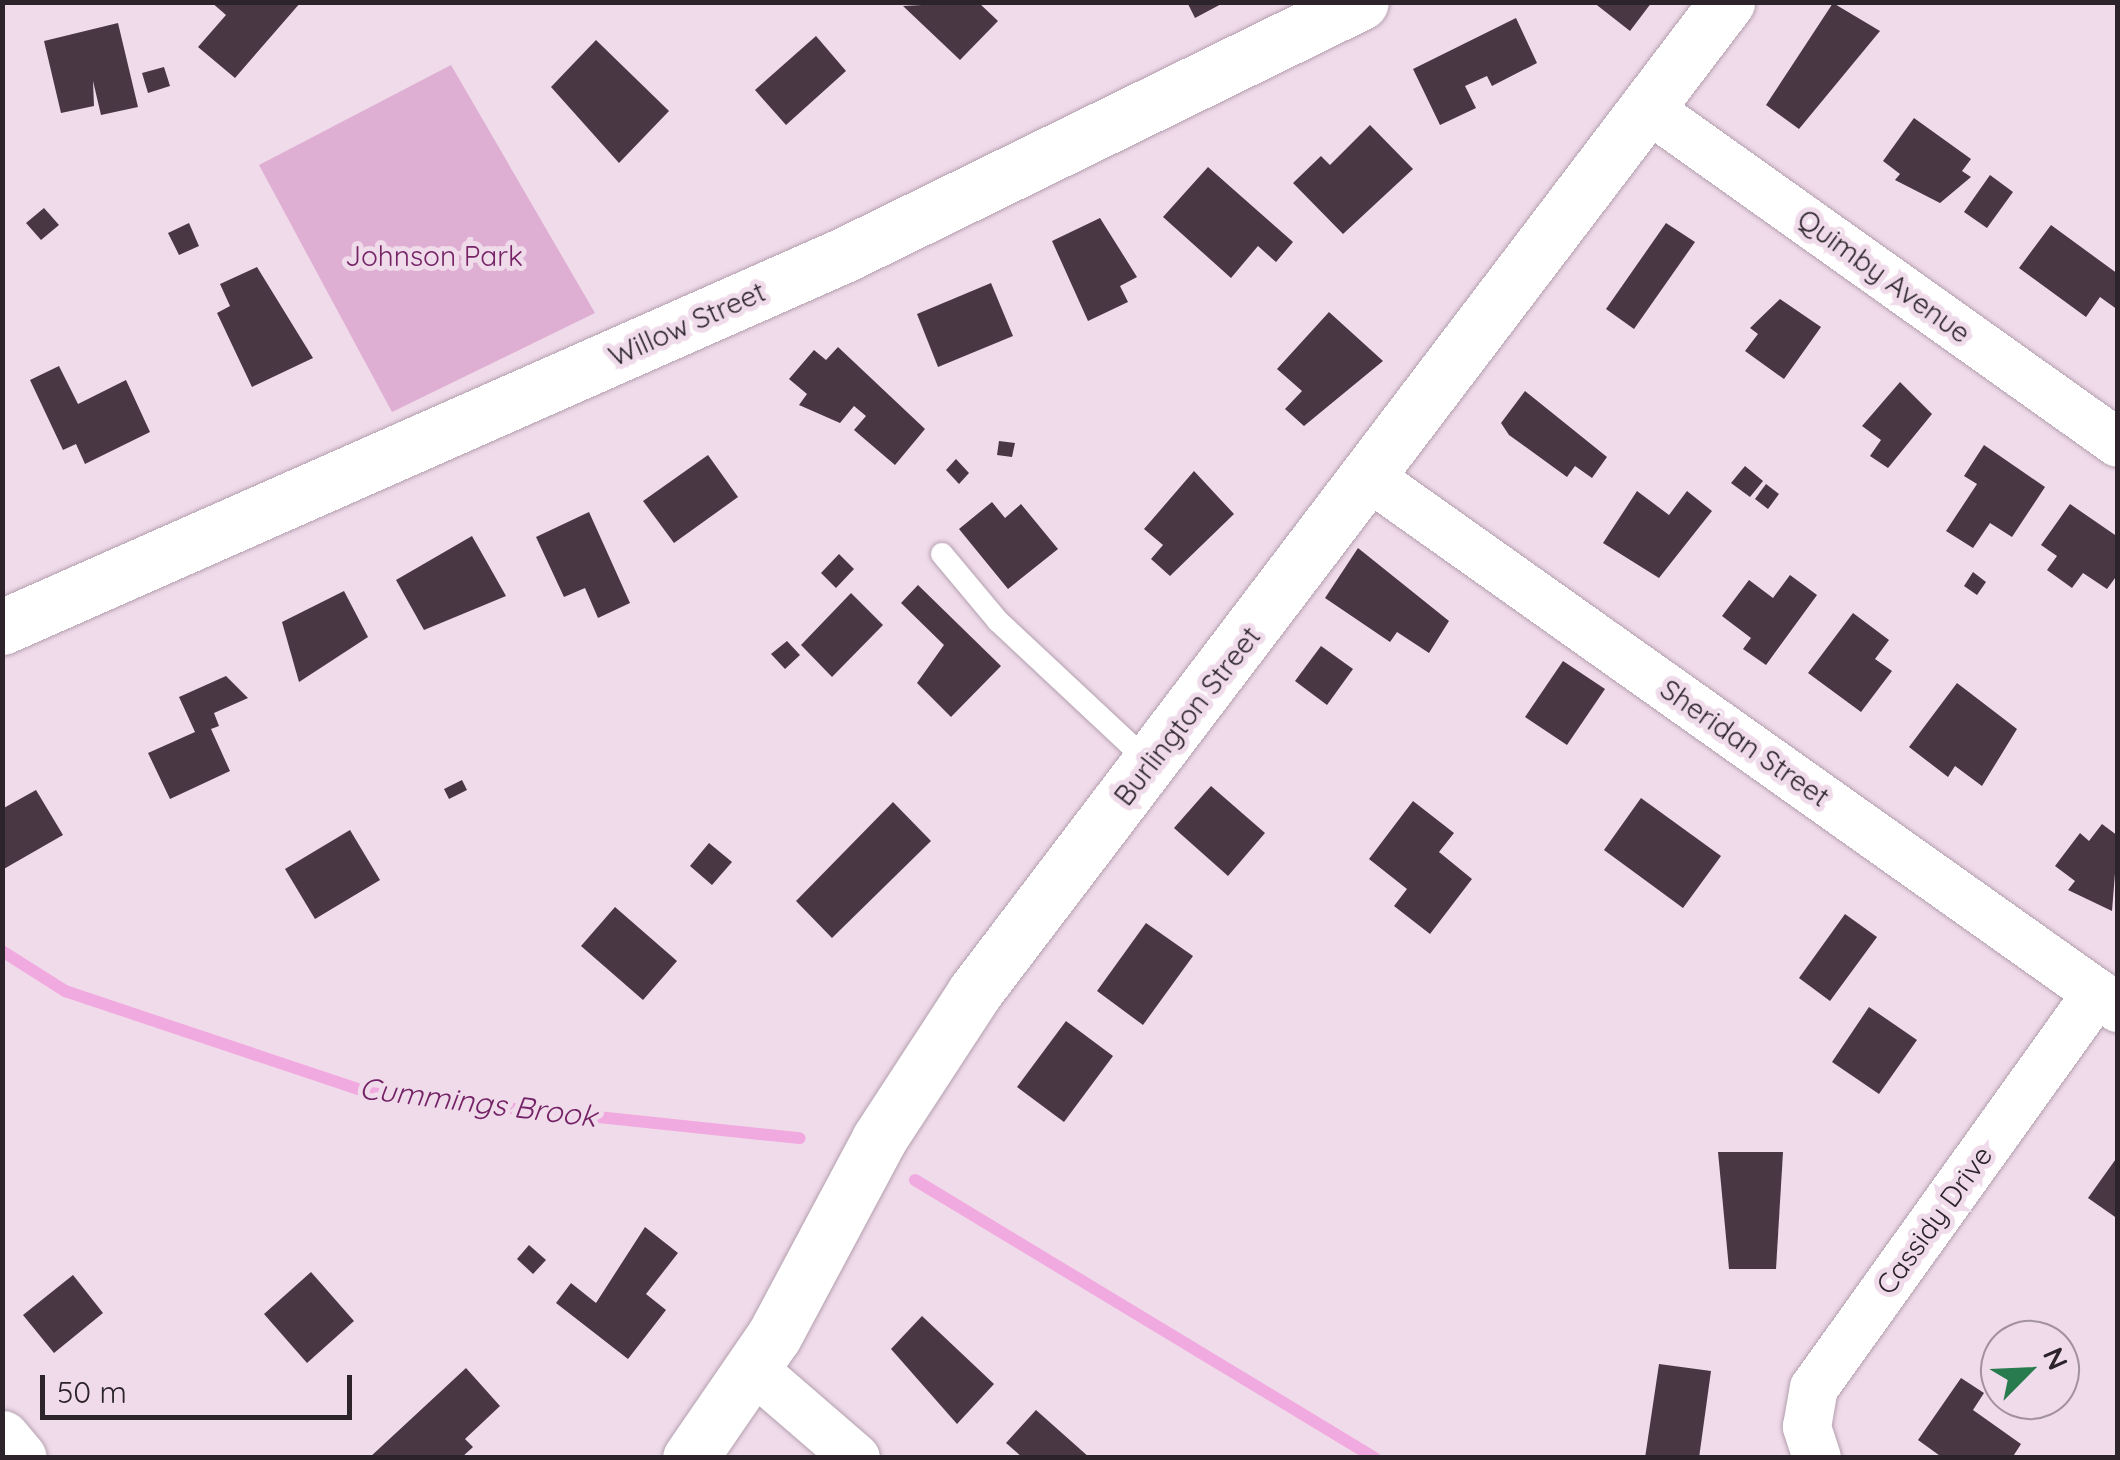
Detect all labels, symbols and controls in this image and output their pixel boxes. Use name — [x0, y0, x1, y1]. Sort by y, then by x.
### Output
street label: Quimby Avenue — [1791, 202, 1977, 350]
park label: Johnson Park — [345, 239, 523, 273]
street label: Willow Street — [604, 275, 770, 373]
street label: Burlington Street — [1107, 620, 1267, 812]
street label: Sheridan Street — [1654, 672, 1836, 814]
water label: Cummings Brook — [357, 1070, 599, 1134]
street label: Cassidy Drive — [1869, 1139, 1999, 1301]
north arrow — [1980, 1320, 2080, 1420]
text: N — [2036, 1342, 2076, 1375]
scale bar — [45, 1355, 358, 1417]
text: 50 m — [57, 1373, 127, 1411]

